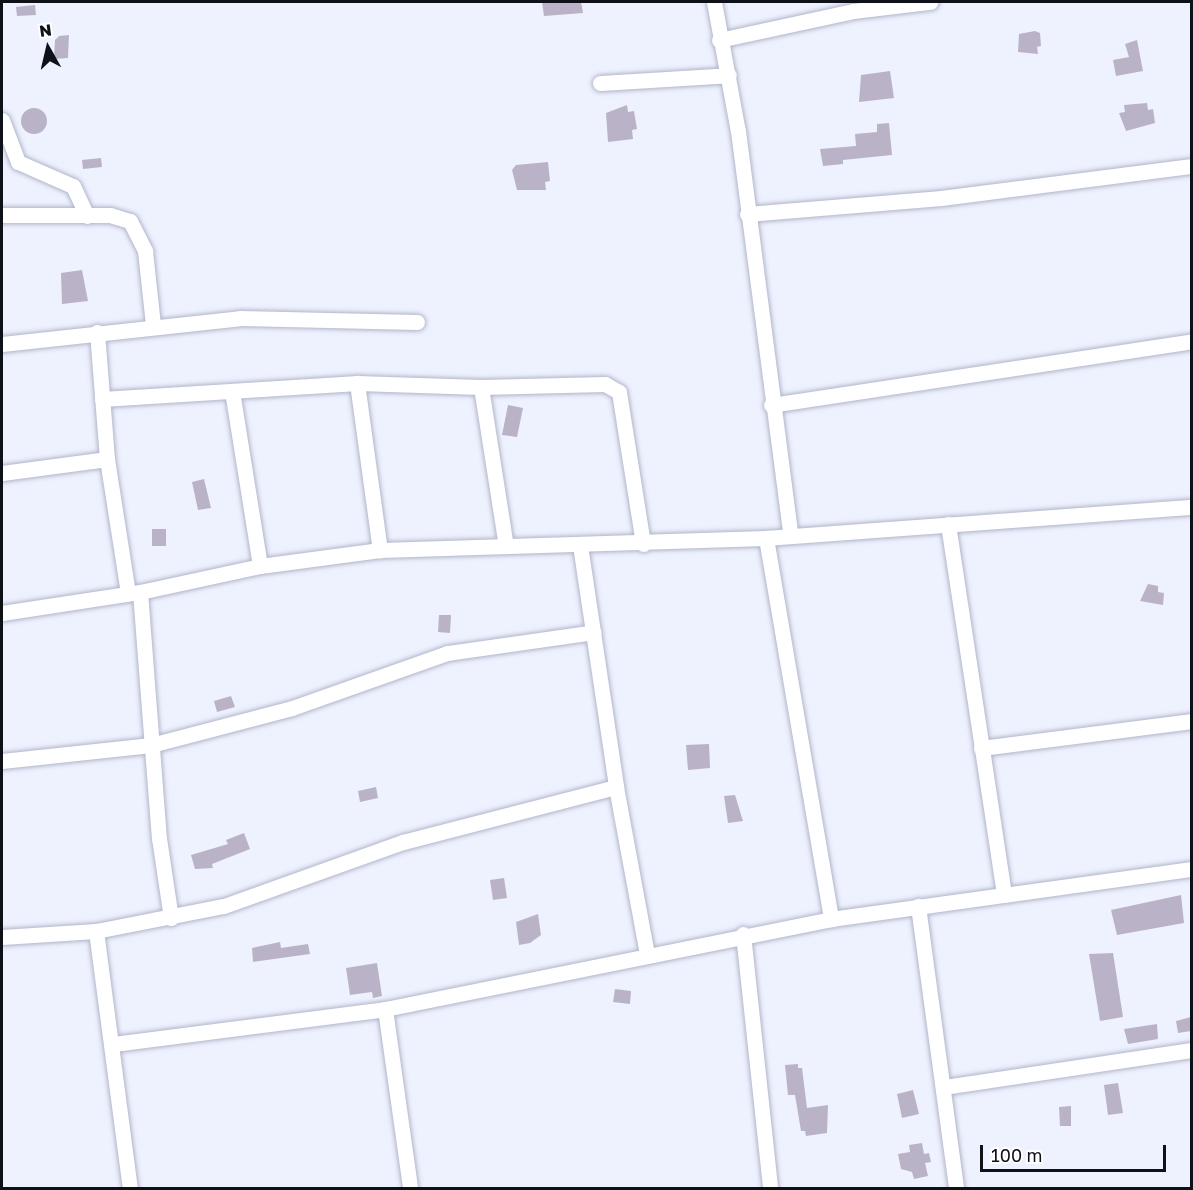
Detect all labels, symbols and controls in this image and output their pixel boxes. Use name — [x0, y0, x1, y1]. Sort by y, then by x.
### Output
north arrow — [18, 18, 78, 78]
text: N — [38, 19, 53, 41]
scale bar — [983, 1133, 1169, 1171]
text: 100 m — [991, 1144, 1042, 1166]

